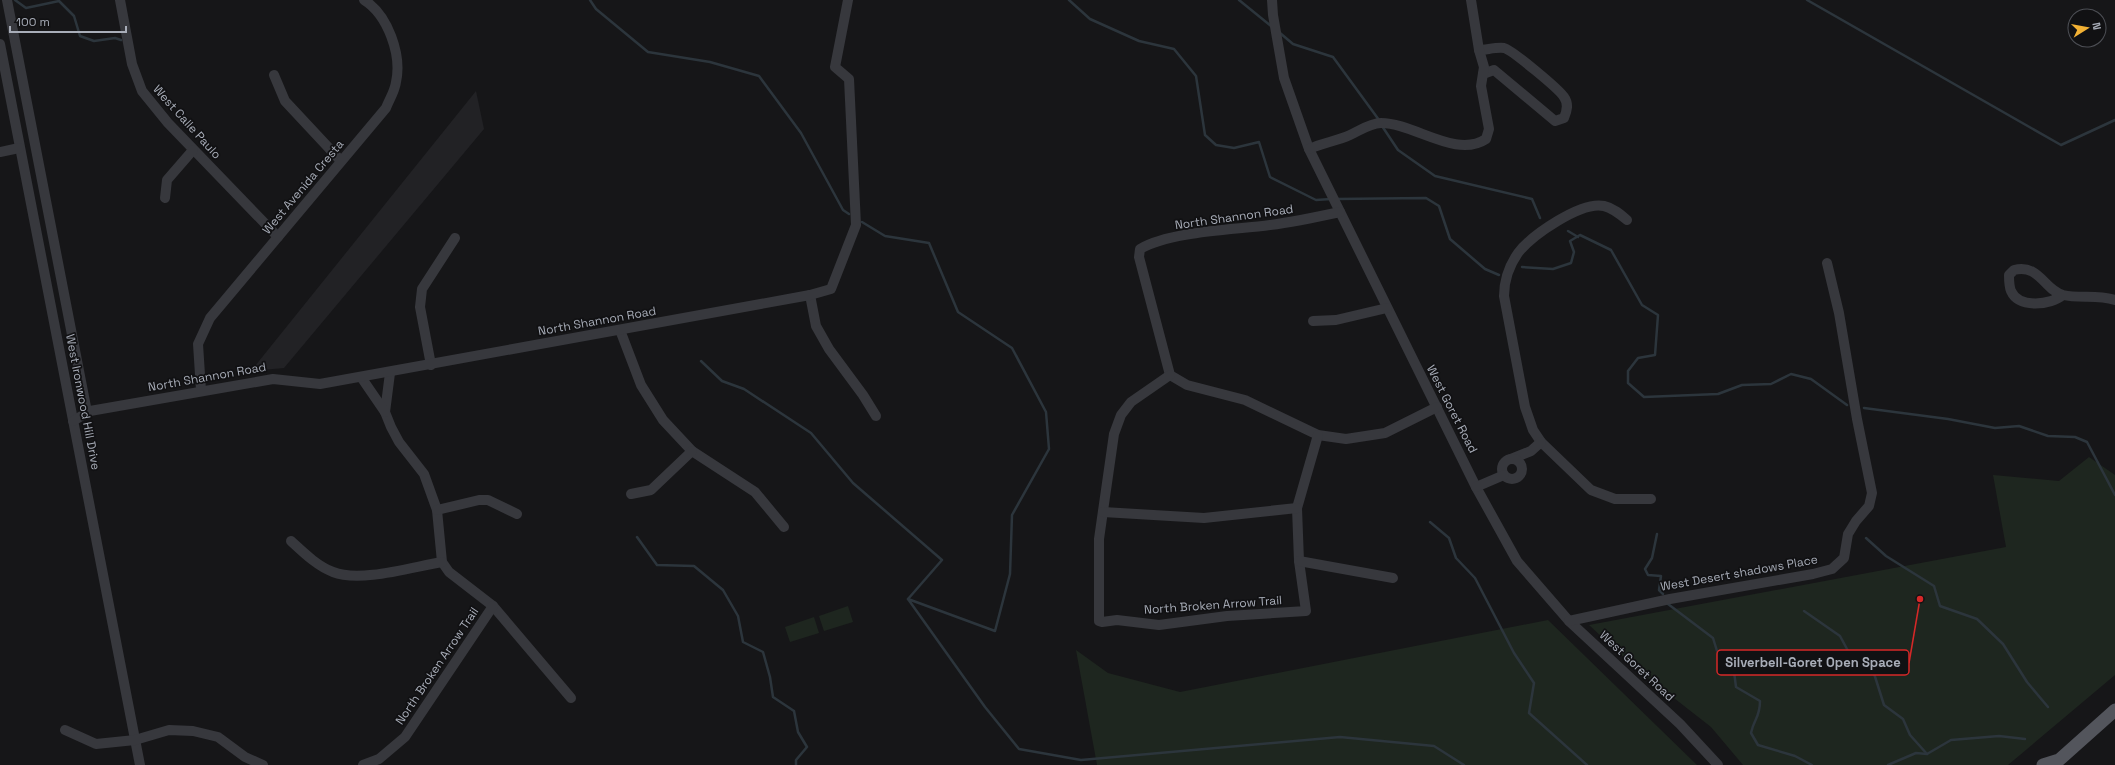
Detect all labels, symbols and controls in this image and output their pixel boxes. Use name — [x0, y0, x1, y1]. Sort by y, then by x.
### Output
scale bar — [10, 8, 126, 34]
north arrow — [2067, 8, 2107, 48]
text: 100 m — [16, 14, 50, 30]
text: N — [2089, 21, 2104, 31]
street label: West Calle Paulo — [149, 82, 225, 162]
street label: West Avenida Cresta — [259, 136, 347, 238]
street label: North Shannon Road — [1174, 201, 1294, 233]
street label: North Shannon Road — [537, 303, 657, 339]
street label: West Ironwood Hill Drive — [62, 333, 104, 471]
street label: North Shannon Road — [147, 359, 267, 395]
street label: West Goret Road — [1423, 362, 1481, 456]
street label: West Desert shadows Place — [1659, 551, 1819, 595]
street label: North Broken Arrow Trail — [1143, 592, 1283, 618]
street label: North Broken Arrow Trail — [392, 604, 482, 728]
street label: West Goret Road — [1596, 627, 1678, 705]
callout: Silverbell-Goret Open Space — [1717, 650, 1909, 675]
text: Silverbell-Goret Open Space — [1725, 654, 1901, 671]

